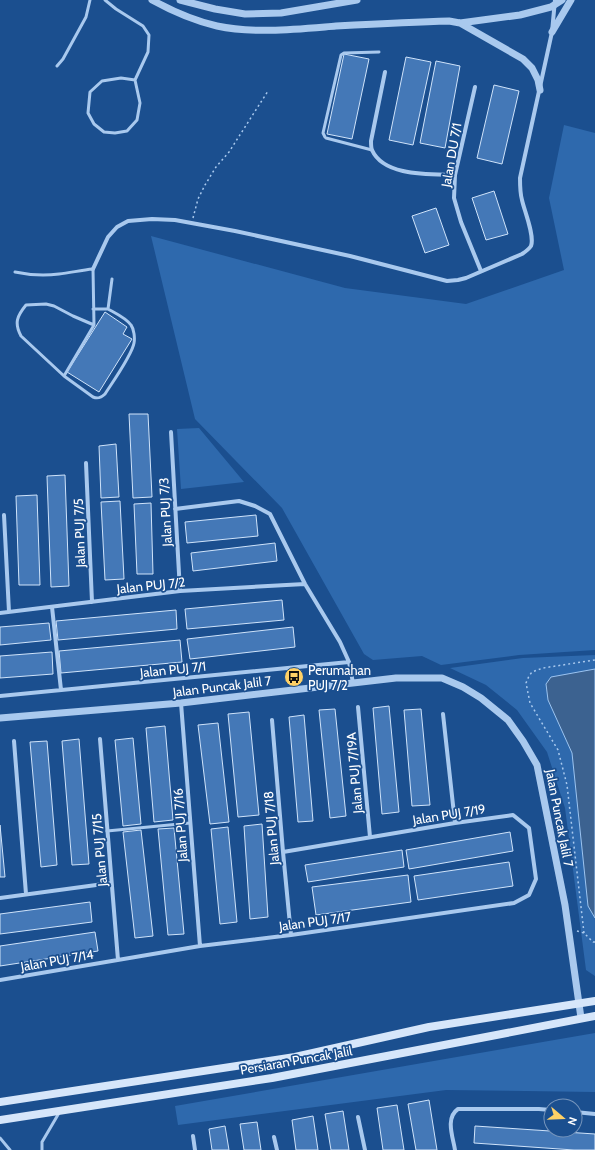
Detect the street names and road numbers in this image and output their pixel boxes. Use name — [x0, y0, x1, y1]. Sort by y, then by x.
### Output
street label: Jalan DU 7/1 — [437, 122, 465, 189]
street label: Jalan PUJ 7/3 — [155, 477, 175, 548]
street label: Jalan PUJ 7/5 — [70, 498, 88, 569]
street label: Jalan PUJ 7/2 — [115, 573, 186, 597]
street label: Jalan PUJ 7/1 — [138, 658, 207, 681]
street label: Jalan Puncak Jalil 7 — [171, 672, 273, 700]
street label: Jalan PUJ 7/19A — [342, 732, 366, 815]
street label: Jalan Puncak Jalil 7 — [543, 767, 577, 869]
street label: Jalan PUJ 7/16 — [169, 788, 191, 863]
street label: Jalan PUJ 7/18 — [260, 790, 282, 867]
street label: Jalan PUJ 7/19 — [410, 800, 487, 828]
street label: Jalan PUJ 7/15 — [88, 813, 110, 888]
street label: Jalan PUJ 7/17 — [277, 908, 353, 934]
street label: Jalan PUJ 7/14 — [18, 946, 95, 974]
street label: Persiaran Puncak Jalil — [239, 1042, 353, 1078]

